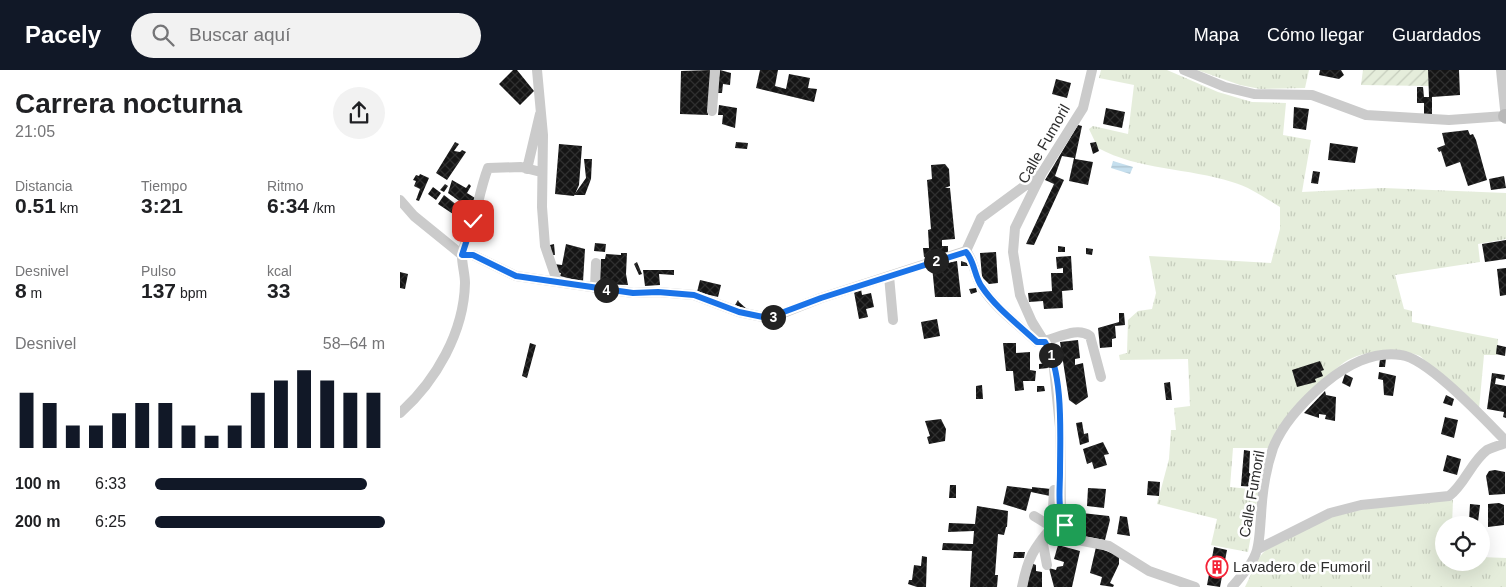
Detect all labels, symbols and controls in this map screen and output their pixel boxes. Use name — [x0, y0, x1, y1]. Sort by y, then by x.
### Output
search box — [131, 13, 481, 58]
text: Pacely — [25, 21, 101, 48]
icon: search — [149, 21, 177, 49]
text: Buscar aquí — [189, 24, 290, 45]
text: Mapa — [1194, 25, 1239, 45]
text: Cómo llegar — [1267, 25, 1364, 45]
text: Guardados — [1392, 25, 1481, 45]
button: share — [333, 87, 385, 139]
text: Carrera nocturna — [15, 88, 242, 119]
street label: Calle Fumoril — [1014, 101, 1073, 186]
text: 21:05 — [15, 123, 55, 140]
text: Distancia — [15, 178, 73, 194]
text: Tiempo — [141, 178, 187, 194]
text: Ritmo — [267, 178, 304, 194]
text: 0.51 — [15, 194, 56, 217]
text: 3:21 — [141, 194, 183, 217]
text: 6:34 — [267, 194, 309, 217]
text: km — [56, 200, 78, 216]
text: /km — [309, 200, 335, 216]
pin — [452, 200, 494, 242]
icon: check — [459, 207, 487, 235]
pin: 2 — [924, 248, 948, 274]
text: 2 — [933, 253, 940, 269]
text: Desnivel — [15, 263, 69, 279]
text: Pulso — [141, 263, 176, 279]
text: kcal — [267, 263, 292, 279]
pin: 4 — [594, 278, 618, 302]
text: 8 — [15, 279, 27, 302]
text: 137 — [141, 279, 176, 302]
text: 33 — [267, 279, 290, 302]
text: 4 — [603, 282, 610, 298]
text: m — [27, 285, 42, 301]
text: bpm — [176, 285, 207, 301]
pin: 3 — [760, 304, 786, 330]
text: 3 — [770, 309, 777, 325]
text: Desnivel — [15, 335, 76, 352]
text: 58–64 m — [323, 335, 385, 352]
pin: 1 — [1038, 342, 1064, 368]
text: 1 — [1048, 347, 1055, 363]
street label: Calle Fumoril — [1235, 449, 1268, 539]
text: 100 m — [15, 475, 60, 492]
text: 6:33 — [95, 475, 126, 492]
pin — [1044, 504, 1086, 546]
icon: arrive — [1051, 511, 1079, 539]
text: 200 m — [15, 513, 60, 530]
text: 6:25 — [95, 513, 126, 530]
map controls — [1435, 516, 1490, 571]
button: locate — [1435, 516, 1490, 571]
building icon: Lavadero de Fumoril — [1205, 555, 1229, 579]
place label: Lavadero de Fumoril — [1233, 558, 1371, 575]

